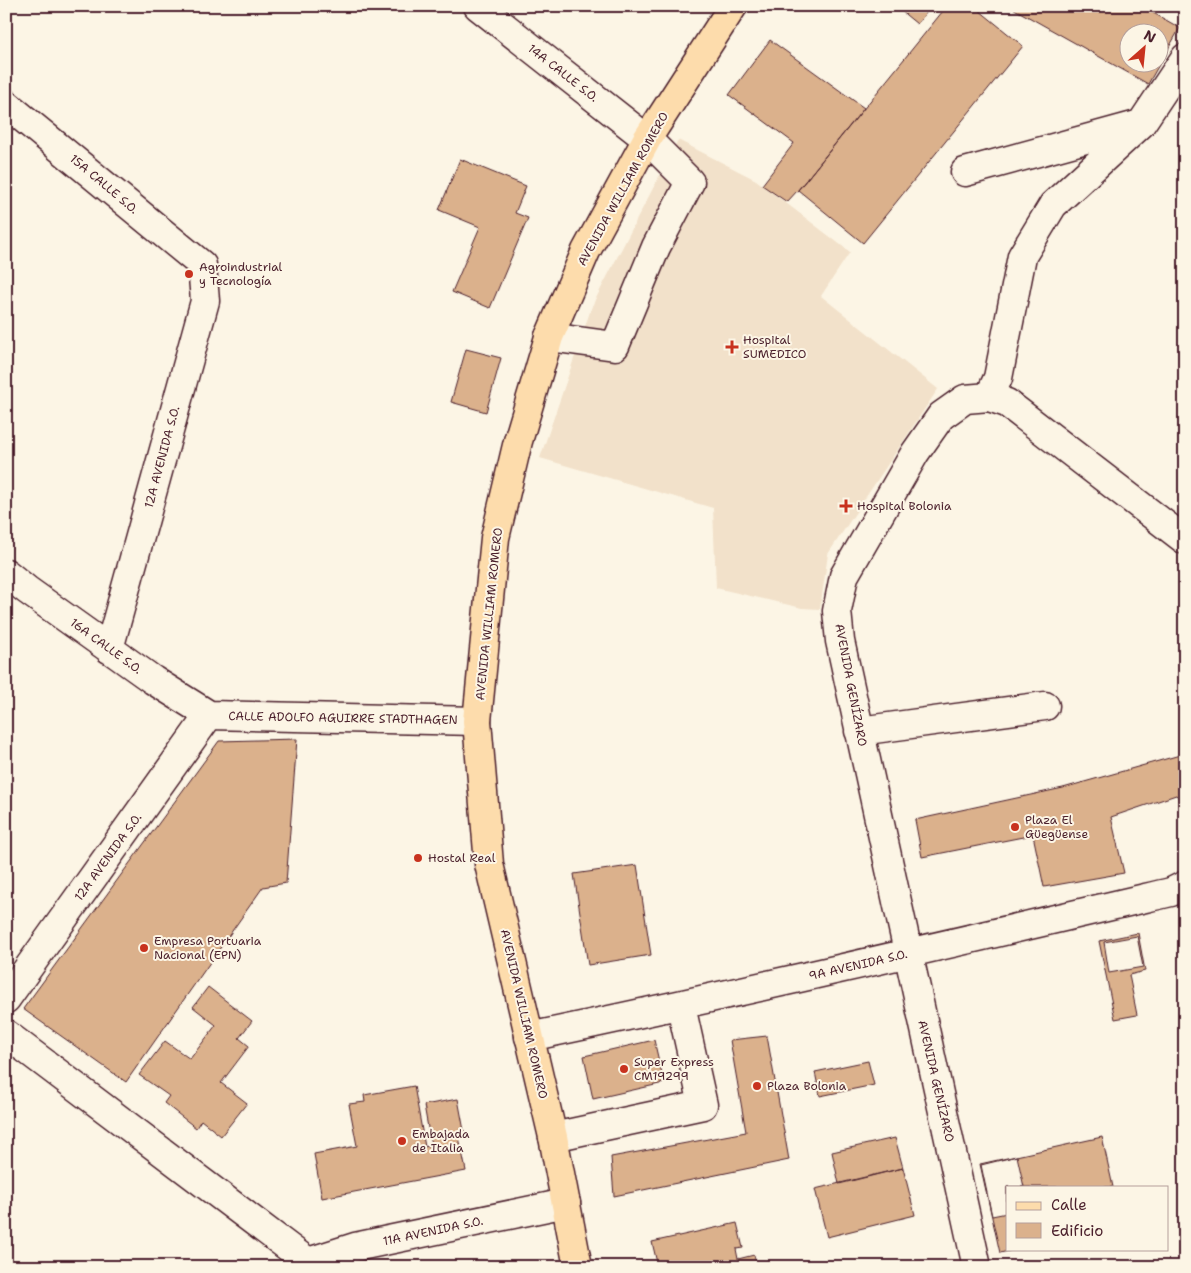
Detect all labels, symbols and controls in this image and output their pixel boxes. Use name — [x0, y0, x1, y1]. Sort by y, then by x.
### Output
north arrow — [1118, 22, 1168, 72]
text: N — [1141, 26, 1159, 47]
street label: 14A CALLE S.O. — [524, 40, 602, 106]
street label: AVENIDA WILLIAM ROMERO — [574, 109, 672, 269]
street label: 15A CALLE S.O. — [66, 151, 142, 217]
place label: Agroindustrial y Tecnología — [199, 259, 283, 289]
marker: Agroindustrial y Tecnología — [183, 268, 195, 280]
place label: Hospital SUMEDICO — [743, 332, 807, 362]
marker: Hospital SUMEDICO — [725, 340, 739, 354]
street label: 12A AVENIDA S.O. — [141, 404, 183, 510]
place label: Hospital Bolonia — [857, 498, 952, 514]
marker: Hospital Bolonia — [839, 499, 853, 513]
street label: AVENIDA WILLIAM ROMERO — [472, 527, 506, 701]
street label: 16A CALLE S.O. — [67, 614, 145, 678]
street label: AVENIDA GENÍZARO — [831, 622, 871, 748]
street label: CALLE ADOLFO AGUIRRE STADTHAGEN — [228, 708, 458, 728]
street label: 12A AVENIDA S.O. — [71, 810, 145, 904]
place label: Plaza El Güegüense — [1025, 812, 1088, 842]
marker: Plaza El Güegüense — [1009, 821, 1021, 833]
place label: Hostal Real — [428, 850, 496, 866]
marker: Hostal Real — [412, 852, 424, 864]
street label: AVENIDA WILLIAM ROMERO — [497, 928, 551, 1100]
place label: Empresa Portuaria Nacional (EPN) — [154, 933, 262, 963]
marker: Empresa Portuaria Nacional (EPN) — [138, 942, 150, 954]
street label: 9A AVENIDA S.O. — [807, 946, 909, 984]
street label: AVENIDA GENÍZARO — [914, 1018, 958, 1144]
place label: Super Express CM19299 — [634, 1054, 714, 1084]
marker: Super Express CM19299 — [618, 1063, 630, 1075]
place label: Plaza Bolonia — [767, 1078, 847, 1094]
marker: Plaza Bolonia — [751, 1080, 763, 1092]
place label: Embajada de Italia — [412, 1126, 470, 1156]
marker: Embajada de Italia — [396, 1135, 408, 1147]
legend — [1006, 1186, 1168, 1250]
text: Calle — [1051, 1195, 1087, 1215]
street label: 11A AVENIDA S.O. — [382, 1213, 484, 1249]
text: Edificio — [1051, 1221, 1103, 1241]

